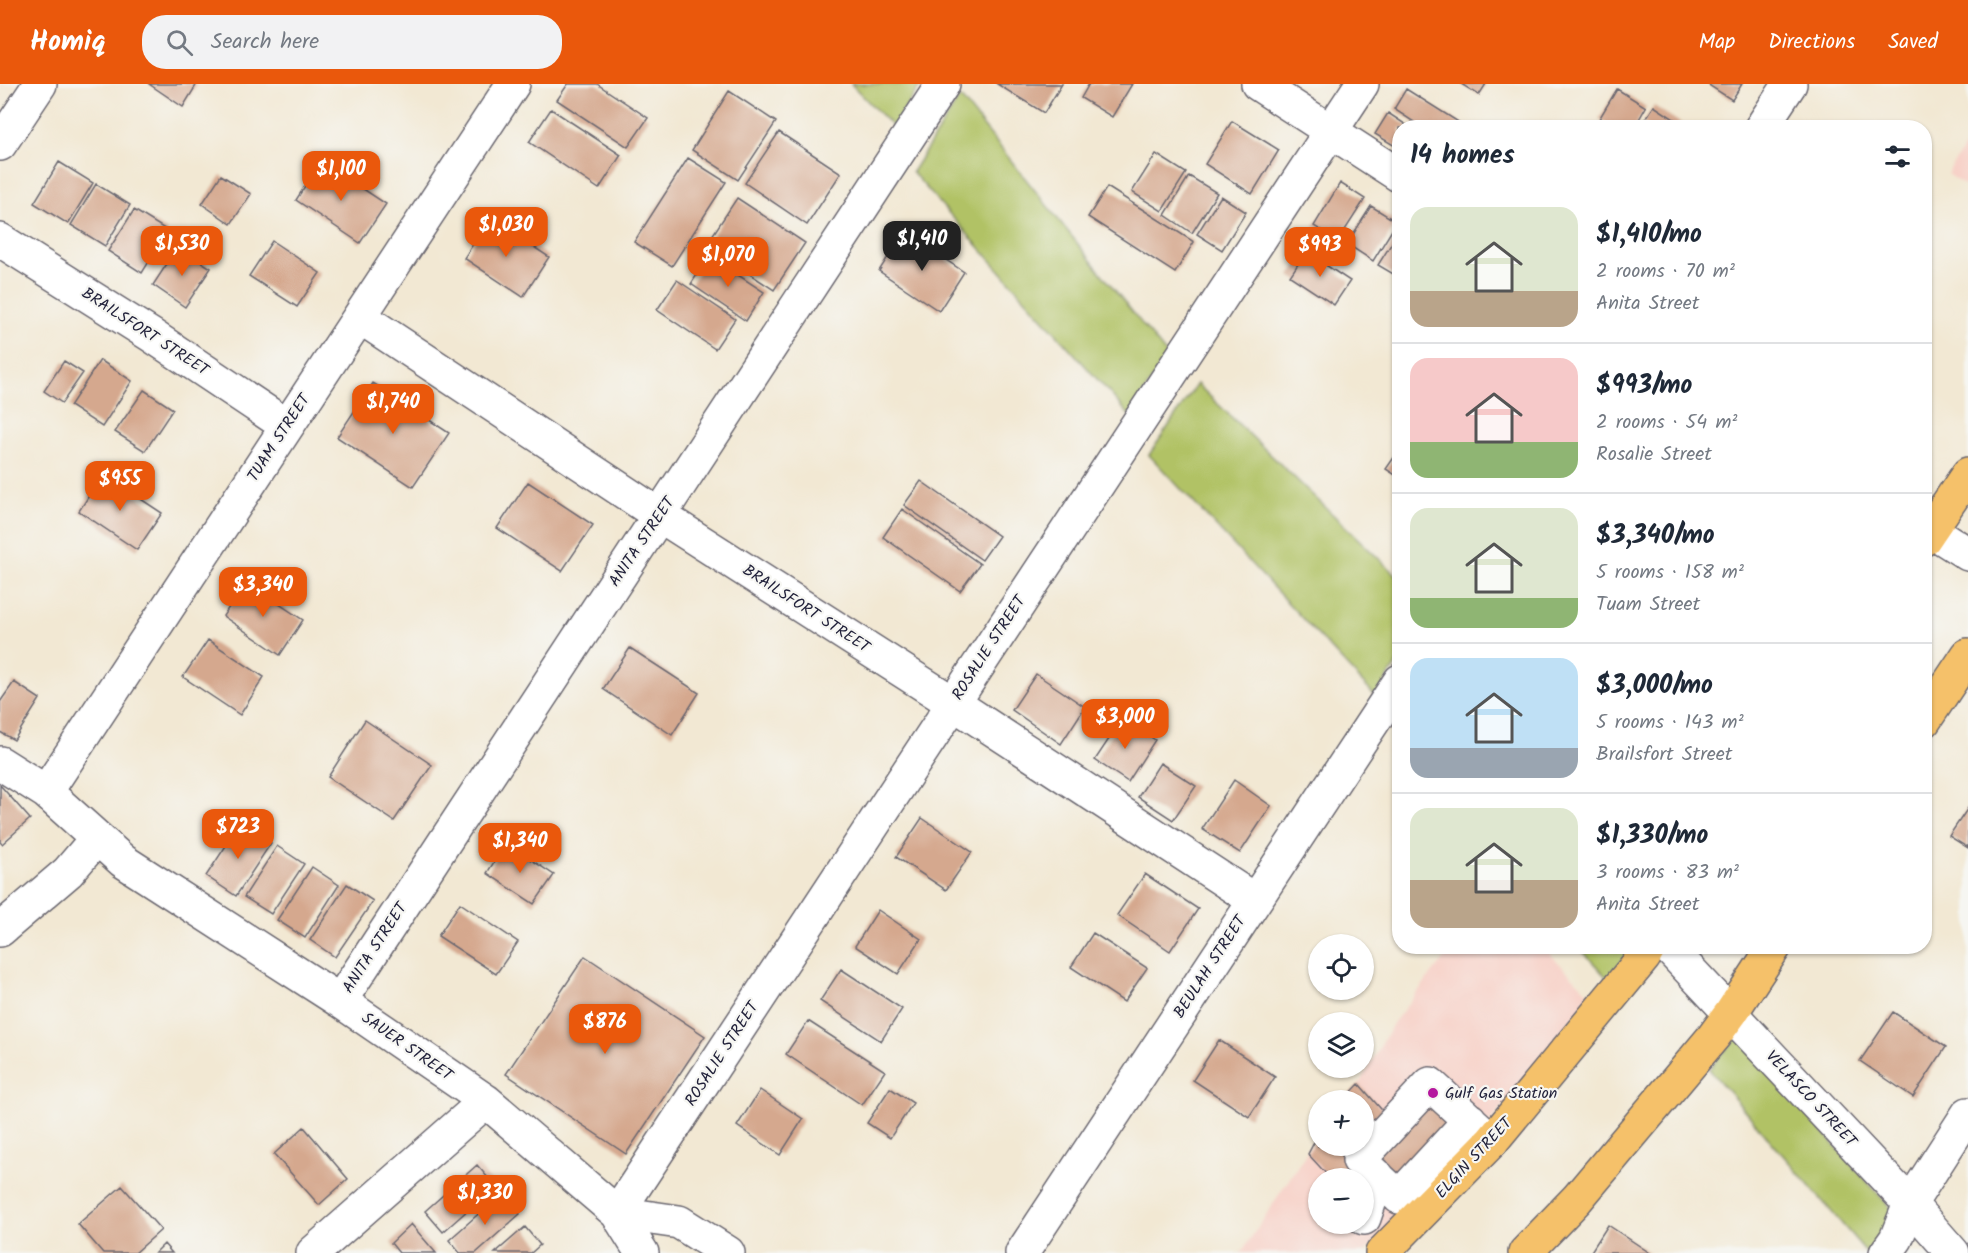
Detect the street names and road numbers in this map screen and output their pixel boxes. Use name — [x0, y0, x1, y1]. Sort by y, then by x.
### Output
street label: BRAILSFORT STREET — [76, 281, 215, 383]
street label: TUAM STREET — [241, 388, 318, 487]
street label: ANITA STREET — [603, 491, 682, 592]
street label: BRAILSFORT STREET — [737, 558, 876, 660]
street label: ROSALIE STREET — [946, 589, 1033, 705]
street label: ANITA STREET — [336, 896, 415, 998]
street label: BEULAH STREET — [1167, 909, 1254, 1023]
street label: ROSALIE STREET — [679, 995, 766, 1111]
street label: SAUER STREET — [356, 1006, 459, 1089]
street label: VELASCO STREET — [1759, 1045, 1864, 1154]
street label: ELGIN STREET — [1429, 1110, 1520, 1204]

